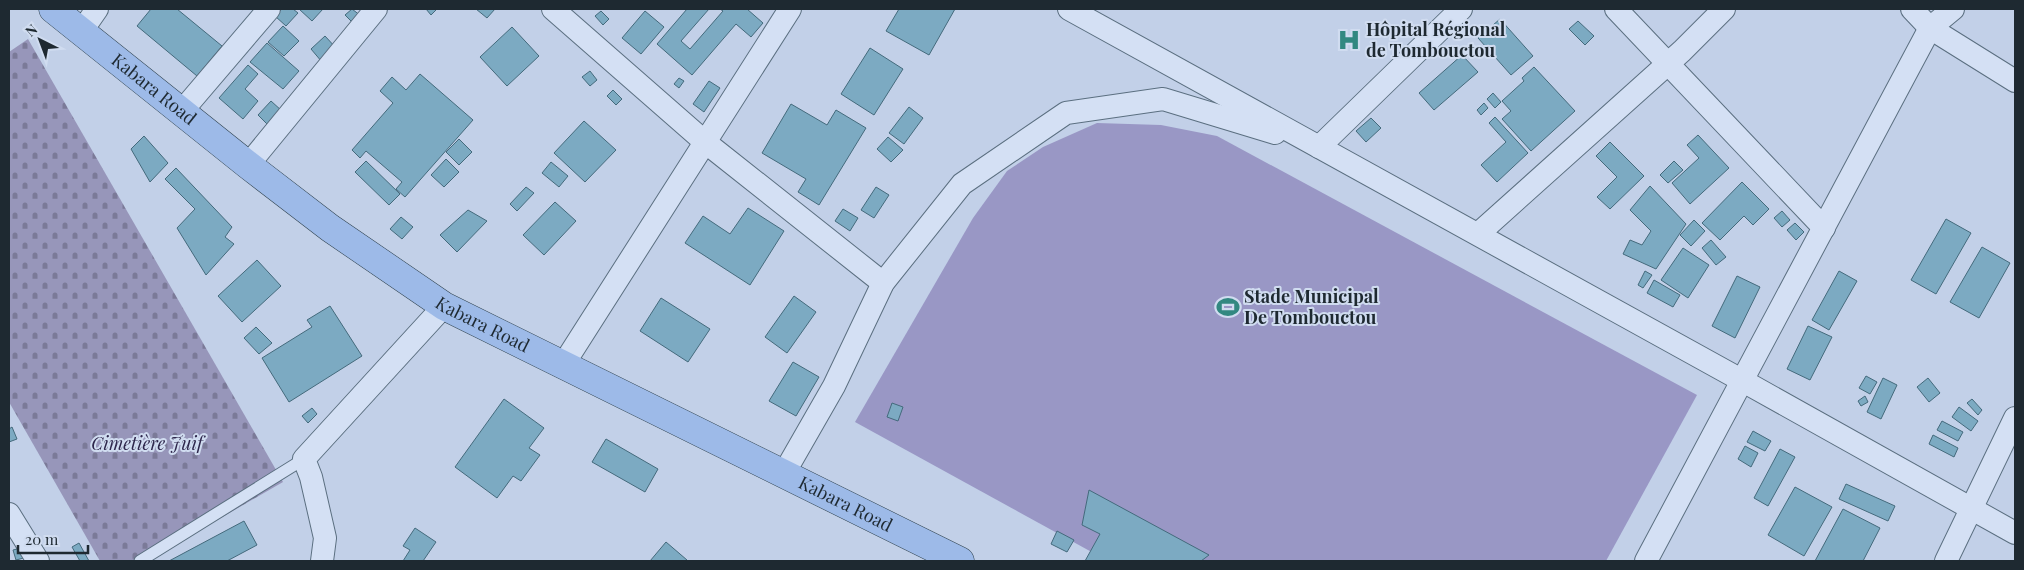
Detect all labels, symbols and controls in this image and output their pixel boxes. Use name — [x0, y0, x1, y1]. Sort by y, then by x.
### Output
north arrow — [15, 15, 65, 65]
place label: Hôpital Régional de Tombouctou — [1366, 17, 1506, 62]
text: N — [21, 20, 41, 40]
hospital icon: Hôpital Régional de Tombouctou — [1336, 27, 1362, 53]
street label: Kabara Road — [107, 48, 202, 130]
place label: Stade Municipal De Tombouctou — [1244, 284, 1379, 329]
street label: Kabara Road — [431, 291, 534, 358]
sports icon: Stade Municipal De Tombouctou — [1215, 294, 1241, 320]
park label: Cimetière Juif — [91, 431, 206, 455]
street label: Kabara Road — [795, 470, 897, 537]
scale bar — [18, 522, 88, 554]
text: 20 m — [25, 529, 59, 549]

